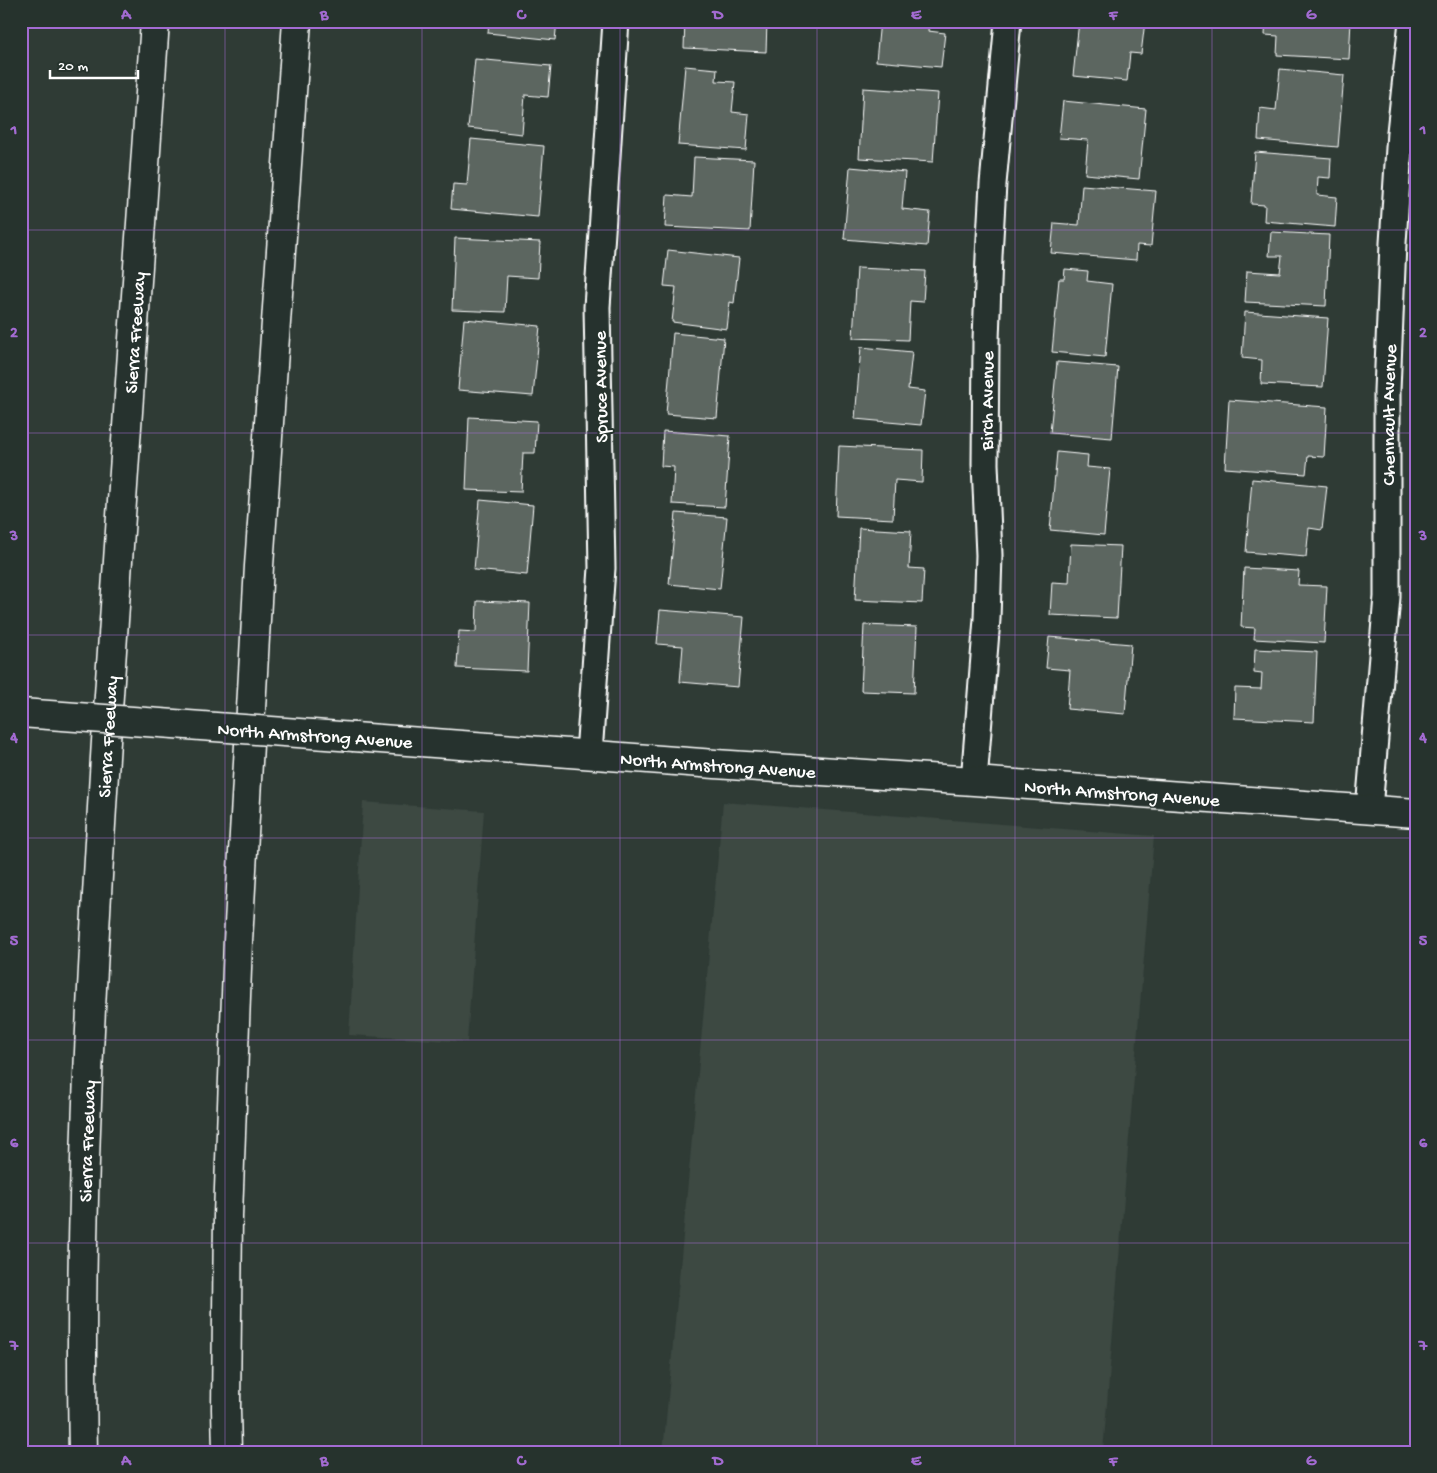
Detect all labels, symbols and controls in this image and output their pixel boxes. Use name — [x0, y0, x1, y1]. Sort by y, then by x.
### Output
text: A — [120, 7, 132, 26]
text: B — [319, 7, 329, 26]
text: C — [516, 7, 527, 26]
text: D — [711, 7, 724, 26]
text: E — [911, 7, 922, 26]
text: F — [1108, 7, 1119, 26]
text: G — [1306, 7, 1317, 26]
scale bar — [50, 48, 138, 80]
text: 20 m — [58, 58, 88, 76]
text: 1 — [10, 122, 17, 141]
text: 1 — [1419, 122, 1426, 141]
street label: Sierra Freeway — [121, 270, 153, 394]
text: 2 — [10, 325, 18, 344]
text: 2 — [1419, 325, 1427, 344]
street label: Spruce Avenue — [590, 331, 615, 443]
street label: Chennault Avenue — [1379, 344, 1404, 486]
street label: Birch Avenue — [977, 351, 1001, 451]
text: 3 — [9, 528, 18, 547]
text: 3 — [1418, 528, 1427, 547]
street label: Sierra Freeway — [95, 674, 125, 798]
street label: North Armstrong Avenue — [216, 719, 413, 756]
text: 4 — [9, 730, 18, 749]
text: 4 — [1418, 730, 1427, 749]
street label: North Armstrong Avenue — [619, 749, 816, 786]
street label: North Armstrong Avenue — [1023, 777, 1220, 814]
text: 5 — [10, 933, 19, 952]
text: 5 — [1419, 933, 1428, 952]
street label: Sierra Freeway — [76, 1079, 103, 1202]
text: 6 — [10, 1135, 19, 1154]
text: 6 — [1419, 1135, 1428, 1154]
text: 7 — [9, 1338, 19, 1357]
text: 7 — [1418, 1338, 1428, 1357]
text: A — [120, 1453, 132, 1472]
text: B — [319, 1453, 329, 1472]
text: C — [516, 1453, 527, 1472]
text: D — [711, 1453, 724, 1472]
text: E — [911, 1453, 922, 1472]
text: F — [1108, 1453, 1119, 1472]
text: G — [1306, 1453, 1317, 1472]

